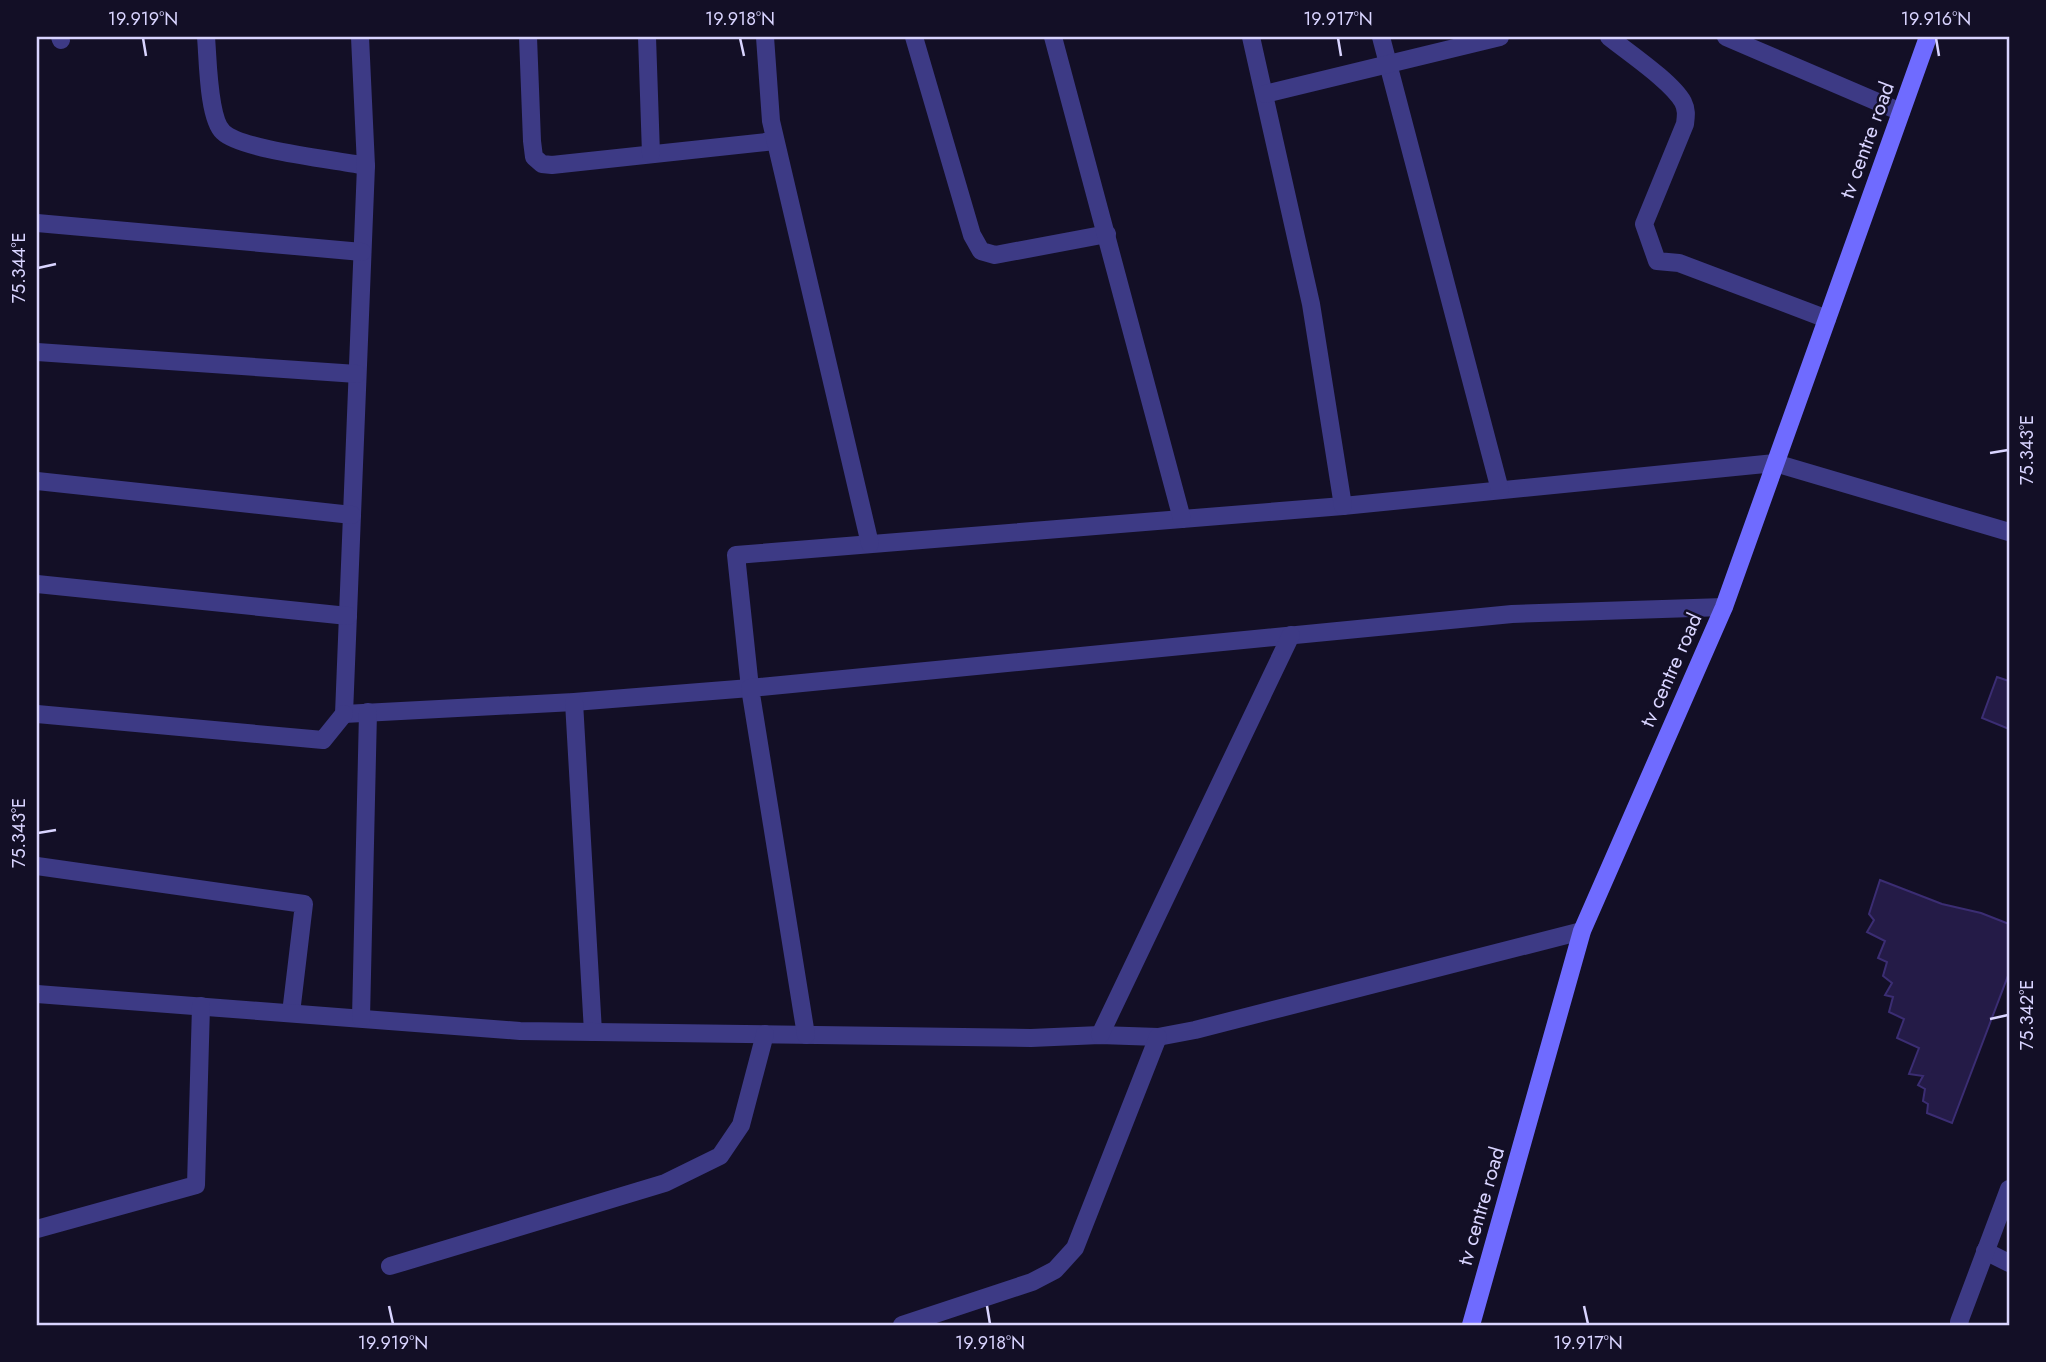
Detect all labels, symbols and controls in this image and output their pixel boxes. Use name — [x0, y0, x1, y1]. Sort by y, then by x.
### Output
text: 19.919°N — [108, 6, 178, 32]
text: 19.918°N — [705, 6, 775, 32]
text: 19.917°N — [1303, 6, 1373, 32]
text: 19.916°N — [1901, 6, 1971, 32]
street label: tv centre road — [1832, 78, 1902, 202]
text: 75.344°E — [6, 233, 32, 303]
text: 75.343°E — [2014, 415, 2040, 485]
street label: tv centre road — [1632, 608, 1710, 732]
text: 75.343°E — [6, 798, 32, 868]
text: 75.342°E — [2014, 980, 2040, 1050]
street label: tv centre road — [1450, 1143, 1512, 1269]
text: 19.919°N — [358, 1330, 428, 1356]
text: 19.918°N — [955, 1330, 1025, 1356]
text: 19.917°N — [1553, 1330, 1623, 1356]

